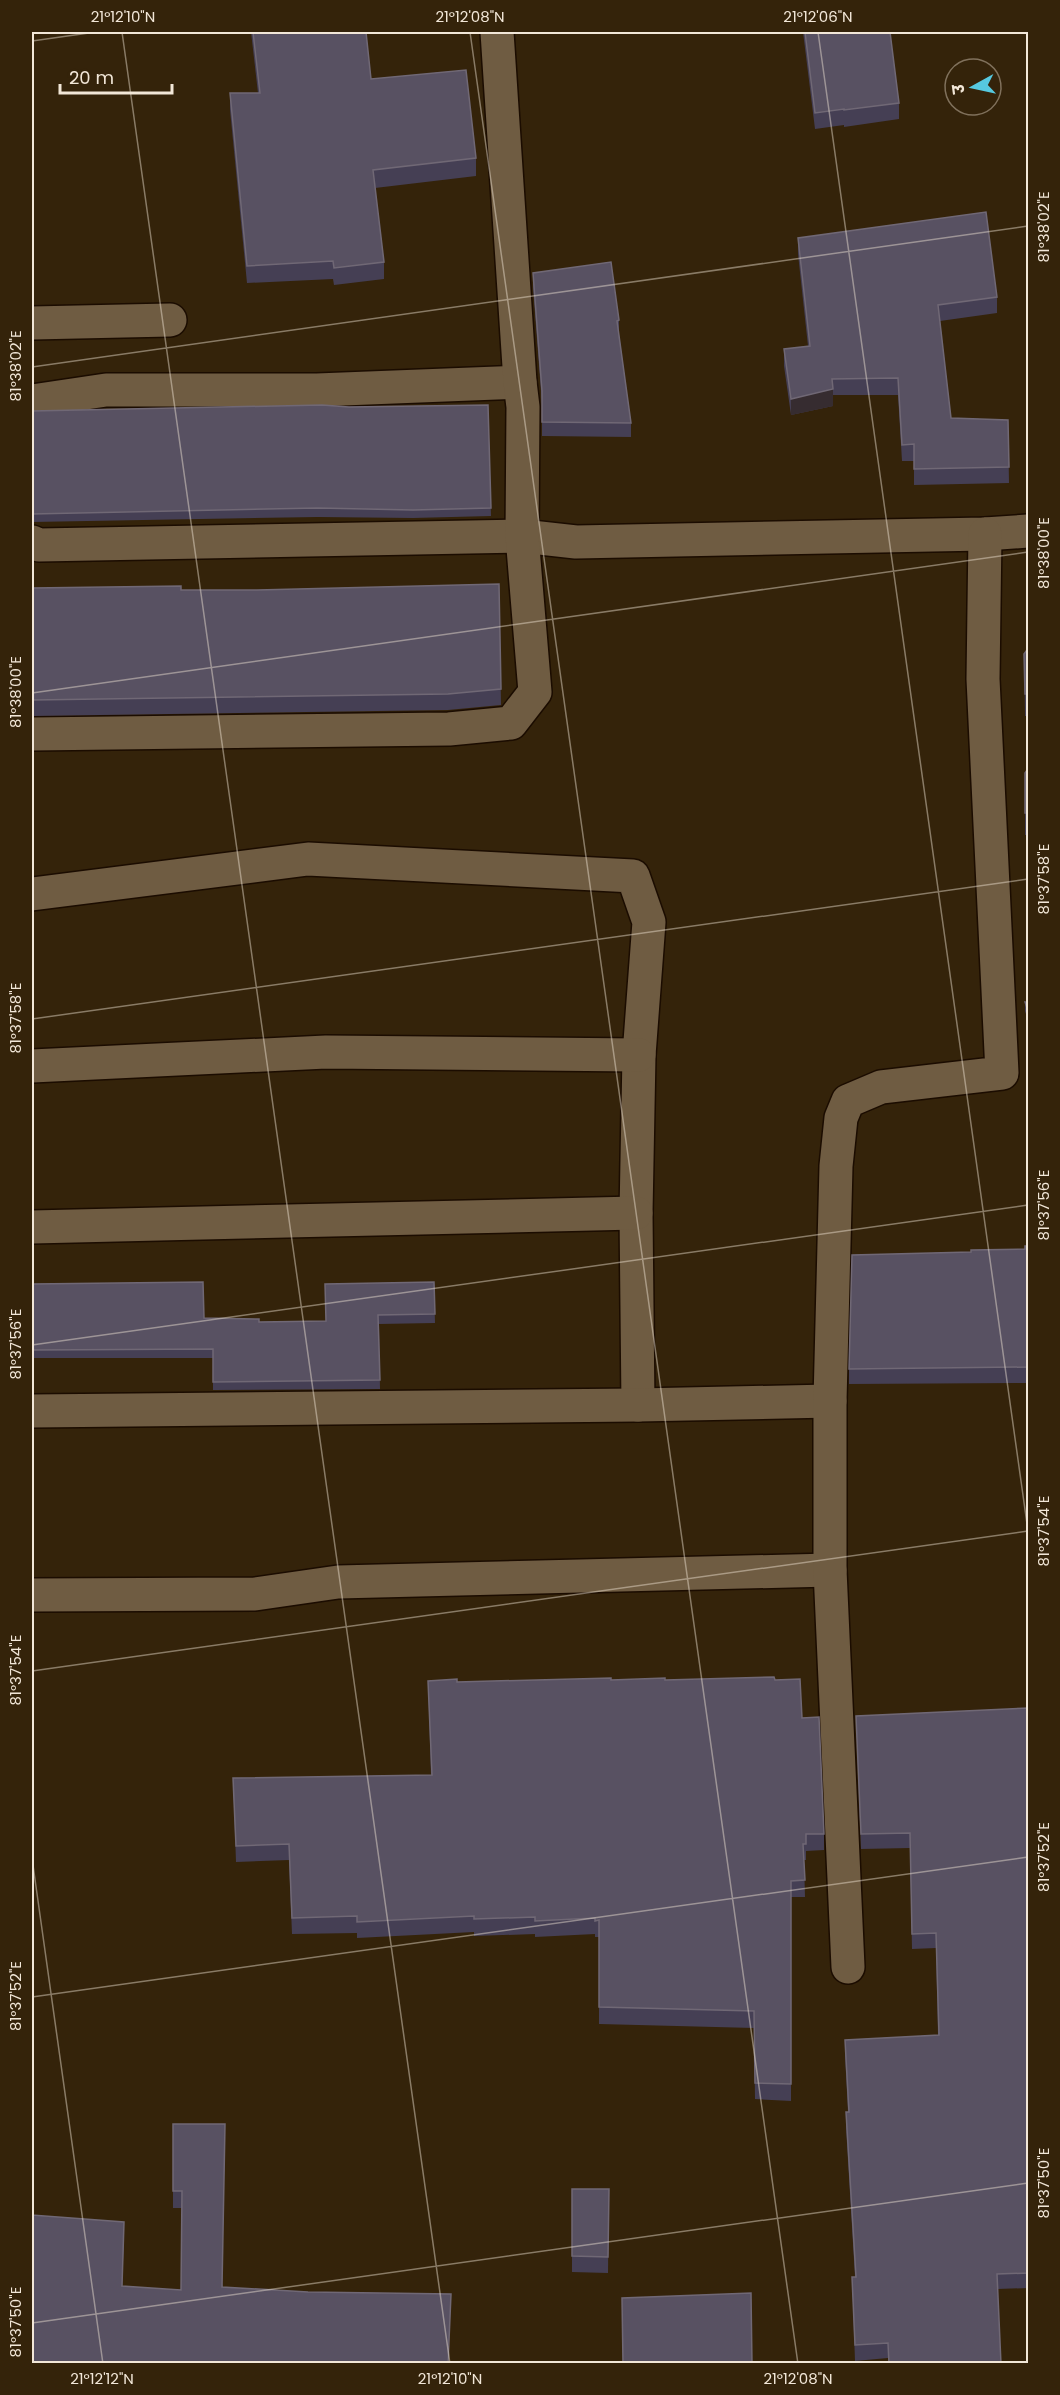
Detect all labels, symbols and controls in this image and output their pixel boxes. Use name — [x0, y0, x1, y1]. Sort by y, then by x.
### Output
text: 21°12'10"N — [91, 6, 155, 27]
text: 21°12'08"N — [435, 6, 505, 27]
text: 21°12'06"N — [783, 6, 853, 27]
scale bar — [60, 57, 172, 95]
north arrow — [943, 57, 1003, 117]
text: 20 m — [69, 65, 114, 90]
text: उ — [946, 82, 971, 96]
text: 81°38'02"E — [1033, 191, 1054, 263]
text: 81°38'02"E — [5, 330, 26, 402]
text: 81°38'00"E — [1033, 517, 1054, 589]
text: 81°38'00"E — [5, 656, 26, 728]
text: 81°37'58"E — [1033, 844, 1054, 914]
text: 81°37'58"E — [5, 983, 26, 1053]
text: 81°37'56"E — [1033, 1170, 1054, 1240]
text: 81°37'56"E — [5, 1309, 26, 1379]
text: 81°37'54"E — [1033, 1496, 1054, 1566]
text: 81°37'54"E — [5, 1635, 26, 1705]
text: 81°37'52"E — [1033, 1822, 1054, 1892]
text: 81°37'52"E — [5, 1961, 26, 2031]
text: 81°37'50"E — [1033, 2148, 1054, 2218]
text: 81°37'50"E — [5, 2287, 26, 2357]
text: 21°12'12"N — [70, 2368, 134, 2389]
text: 21°12'10"N — [418, 2368, 482, 2389]
text: 21°12'08"N — [763, 2368, 833, 2389]

